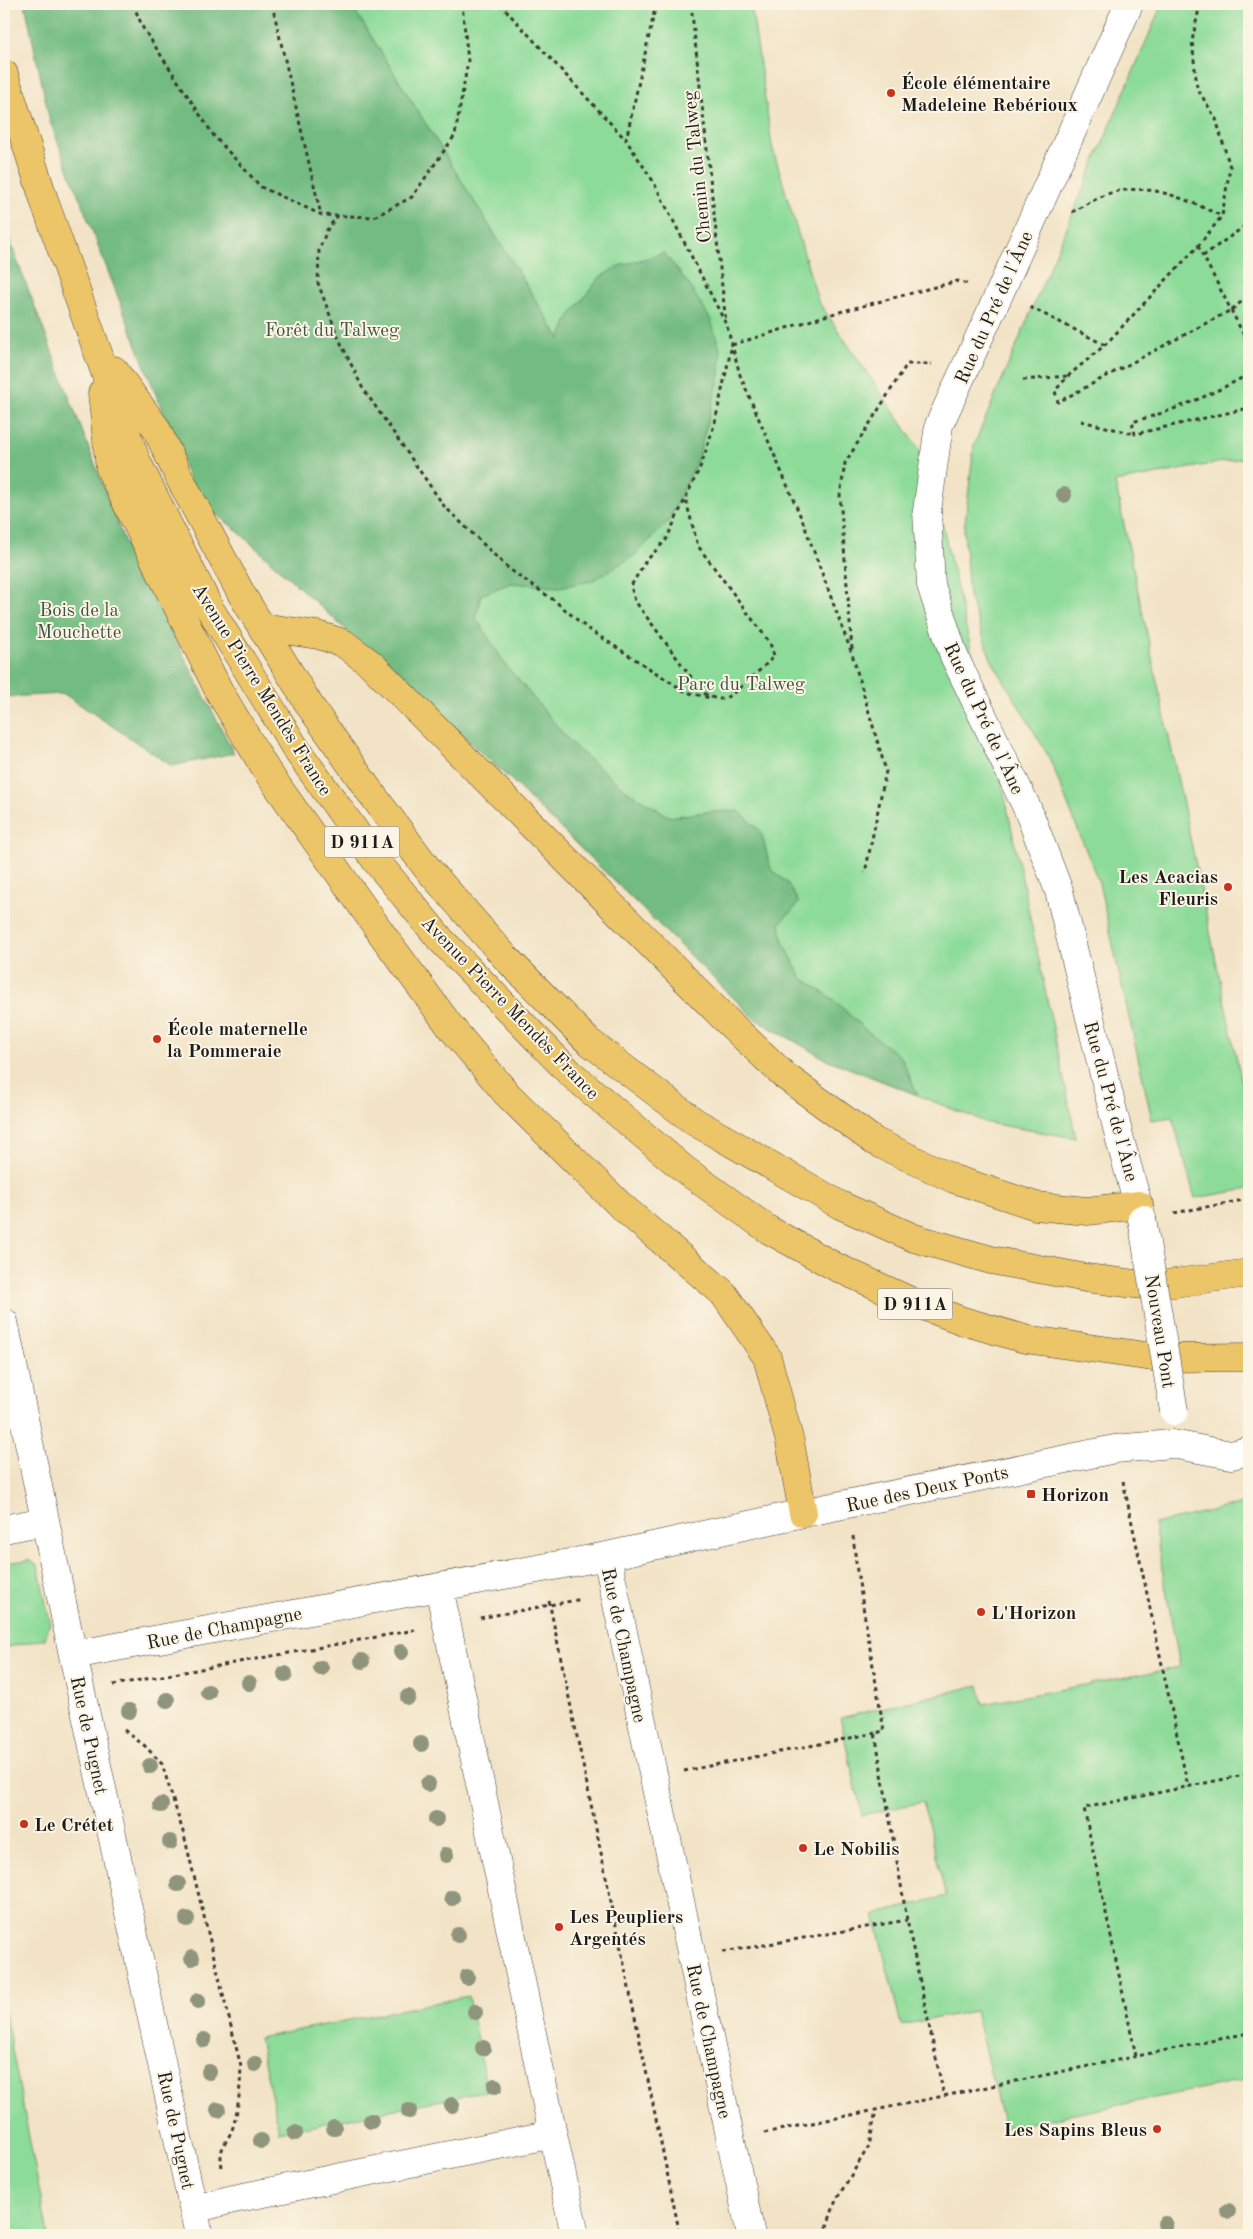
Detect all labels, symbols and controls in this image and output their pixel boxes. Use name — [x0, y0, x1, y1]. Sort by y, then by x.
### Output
place label: École élémentaire Madeleine Rebérioux — [901, 71, 1078, 116]
marker: École élémentaire Madeleine Rebérioux — [885, 87, 897, 99]
street label: Chemin du Talweg — [681, 89, 716, 244]
street label: Rue du Pré de l'Âne — [949, 227, 1038, 387]
park label: Forêt du Talweg — [265, 322, 400, 341]
street label: Avenue Pierre Mendès France — [187, 581, 334, 800]
park label: Bois de la Mouchette — [37, 602, 121, 643]
street label: Rue du Pré de l'Âne — [939, 639, 1030, 798]
park label: Parc du Talweg — [677, 676, 806, 695]
road number: D 911A — [324, 826, 400, 858]
place label: Les Acacias Fleuris — [1118, 869, 1218, 910]
marker: Les Acacias Fleuris — [1222, 881, 1234, 893]
street label: Avenue Pierre Mendès France — [417, 913, 602, 1104]
place label: École maternelle la Pommeraie — [167, 1017, 308, 1062]
street label: Rue du Pré de l'Âne — [1079, 1018, 1144, 1184]
marker: École maternelle la Pommeraie — [151, 1033, 163, 1045]
street label: Nouveau Pont — [1140, 1273, 1177, 1390]
road number: D 911A — [878, 1288, 952, 1320]
street label: Rue des Deux Ponts — [845, 1464, 1010, 1517]
place label: Horizon — [1041, 1487, 1109, 1506]
marker: Horizon — [1025, 1488, 1037, 1500]
street label: Rue de Champagne — [597, 1566, 648, 1725]
street label: Rue de Champagne — [145, 1605, 304, 1654]
place label: L'Horizon — [991, 1605, 1076, 1624]
marker: L'Horizon — [975, 1606, 987, 1618]
street label: Rue de Pugnet — [66, 1674, 109, 1797]
place label: Le Crétet — [34, 1817, 114, 1836]
marker: Le Crétet — [18, 1818, 30, 1830]
place label: Le Nobilis — [813, 1841, 899, 1860]
marker: Le Nobilis — [797, 1842, 809, 1854]
place label: Les Peupliers Argentés — [569, 1909, 683, 1950]
marker: Les Peupliers Argentés — [553, 1921, 565, 1933]
street label: Rue de Champagne — [682, 1962, 733, 2121]
street label: Rue de Pugnet — [153, 2069, 196, 2192]
place label: Les Sapins Bleus — [1003, 2122, 1147, 2141]
marker: Les Sapins Bleus — [1151, 2123, 1163, 2135]

